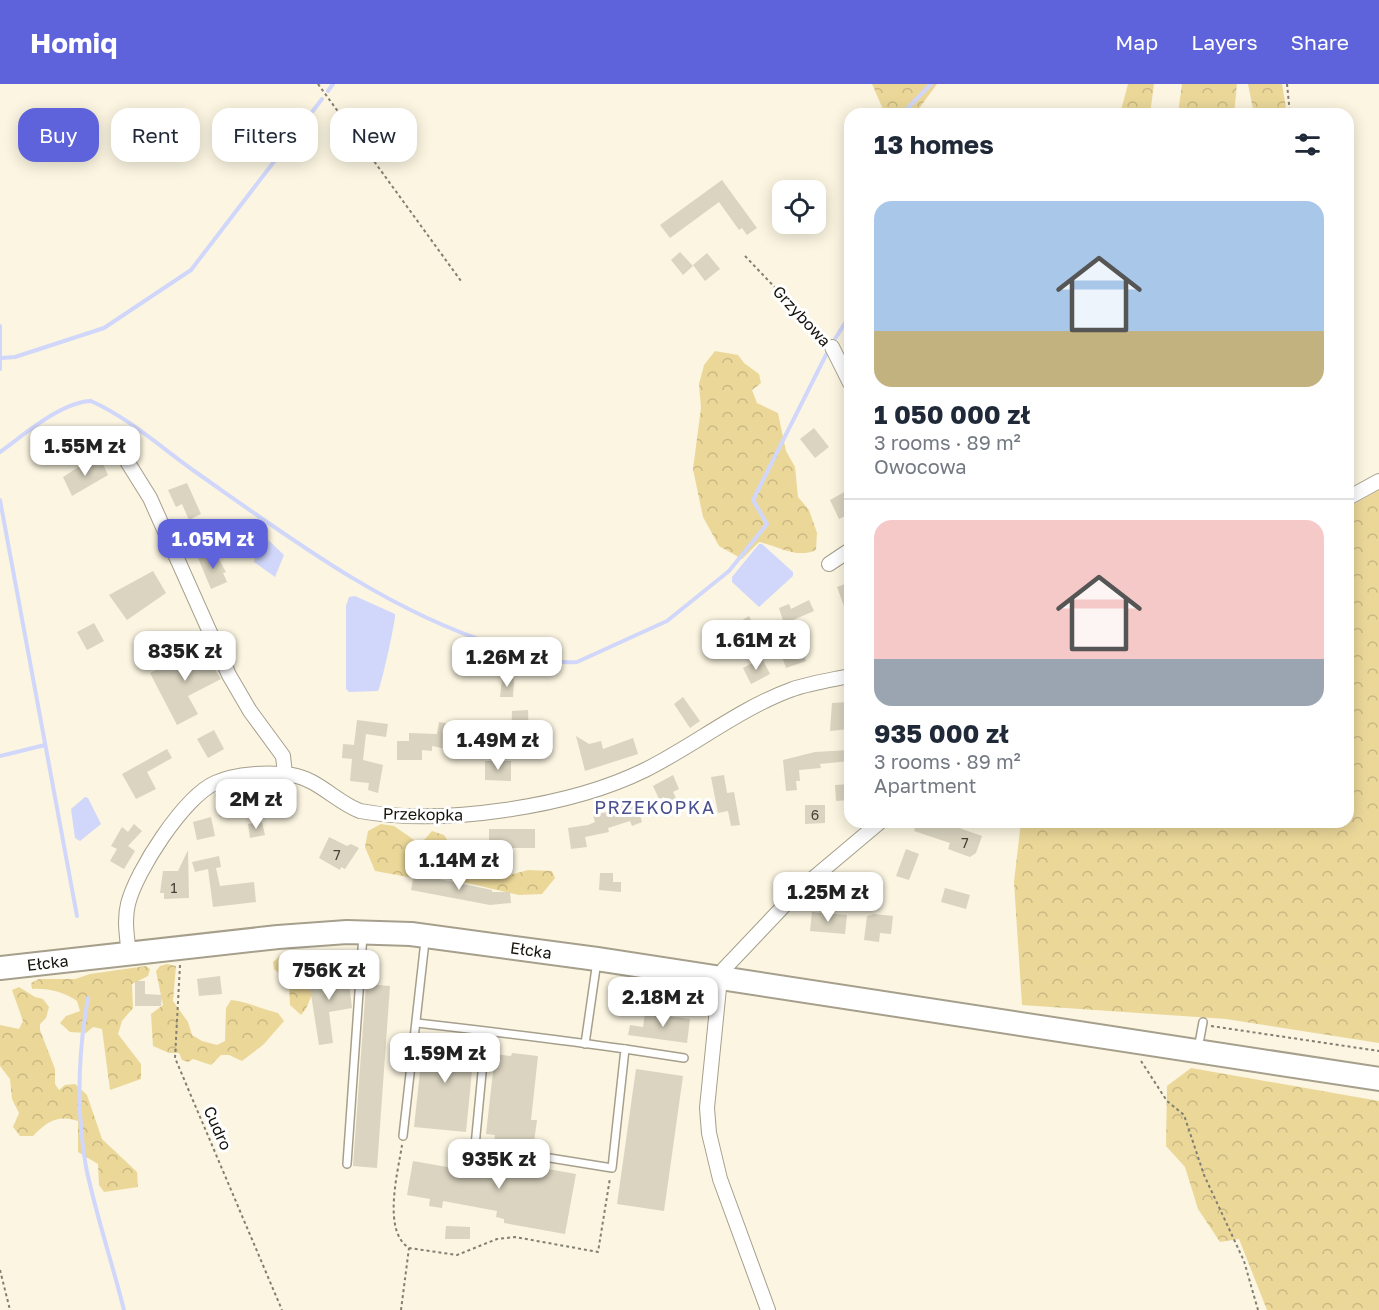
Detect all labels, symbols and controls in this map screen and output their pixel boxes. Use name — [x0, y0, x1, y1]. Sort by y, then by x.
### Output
text: Homiq — [30, 26, 117, 59]
text: Map — [1115, 29, 1158, 55]
text: Layers — [1191, 29, 1258, 55]
text: Share — [1291, 29, 1349, 55]
chip: Buy — [18, 108, 99, 162]
chip: Rent — [111, 108, 200, 162]
chip: Filters — [212, 108, 318, 162]
chip: New — [330, 108, 417, 162]
icon: filters — [1291, 128, 1324, 161]
text: 13 homes — [874, 129, 994, 160]
map controls — [772, 180, 826, 234]
button: locate — [772, 180, 826, 234]
icon: home — [1045, 240, 1153, 348]
street label: Grzybowa — [769, 281, 835, 351]
text: 1 050 000 zł — [874, 399, 1030, 430]
pin: 1.55M zł — [23, 426, 147, 477]
text: 3 rooms · 89 m² — [874, 430, 1021, 454]
text: 1.55M zł — [44, 433, 126, 457]
text: Owocowa — [874, 454, 967, 478]
pin: 1.05M zł — [151, 519, 275, 570]
text: 1.05M zł — [172, 526, 254, 550]
icon: home — [1045, 559, 1153, 667]
pin: 1.61M zł — [694, 620, 818, 671]
text: 1.61M zł — [716, 627, 796, 651]
pin: 835K zł — [130, 631, 240, 682]
pin: 1.26M zł — [445, 637, 569, 688]
text: 835K zł — [148, 638, 222, 662]
text: 1.26M zł — [466, 644, 548, 668]
text: 935 000 zł — [874, 718, 1009, 749]
pin: 1.49M zł — [436, 720, 560, 771]
text: 1.49M zł — [457, 727, 539, 751]
text: 3 rooms · 89 m² — [874, 749, 1021, 773]
text: Apartment — [874, 773, 977, 797]
pin: 2M zł — [214, 779, 298, 830]
text: 2M zł — [230, 786, 282, 810]
district label: PRZEKOPKA — [594, 796, 716, 818]
street label: Przekopka — [383, 803, 463, 825]
house number: 6 — [811, 806, 819, 823]
house number: 7 — [961, 834, 969, 851]
pin: 1.14M zł — [397, 840, 521, 891]
house number: 7 — [333, 846, 341, 863]
text: 1.14M zł — [419, 847, 499, 871]
pin: 1.25M zł — [766, 872, 890, 923]
house number: 1 — [171, 879, 178, 896]
text: 1.25M zł — [787, 879, 869, 903]
street label: Ełcka — [509, 937, 553, 963]
street label: Ełcka — [26, 950, 70, 975]
pin: 756K zł — [274, 950, 384, 1001]
text: 756K zł — [293, 957, 366, 981]
pin: 2.18M zł — [601, 977, 725, 1028]
text: 2.18M zł — [622, 984, 704, 1008]
pin: 1.59M zł — [383, 1033, 507, 1084]
text: 1.59M zł — [404, 1040, 486, 1064]
street label: Cudro — [199, 1103, 237, 1153]
pin: 935K zł — [444, 1139, 554, 1190]
text: 935K zł — [462, 1146, 536, 1170]

